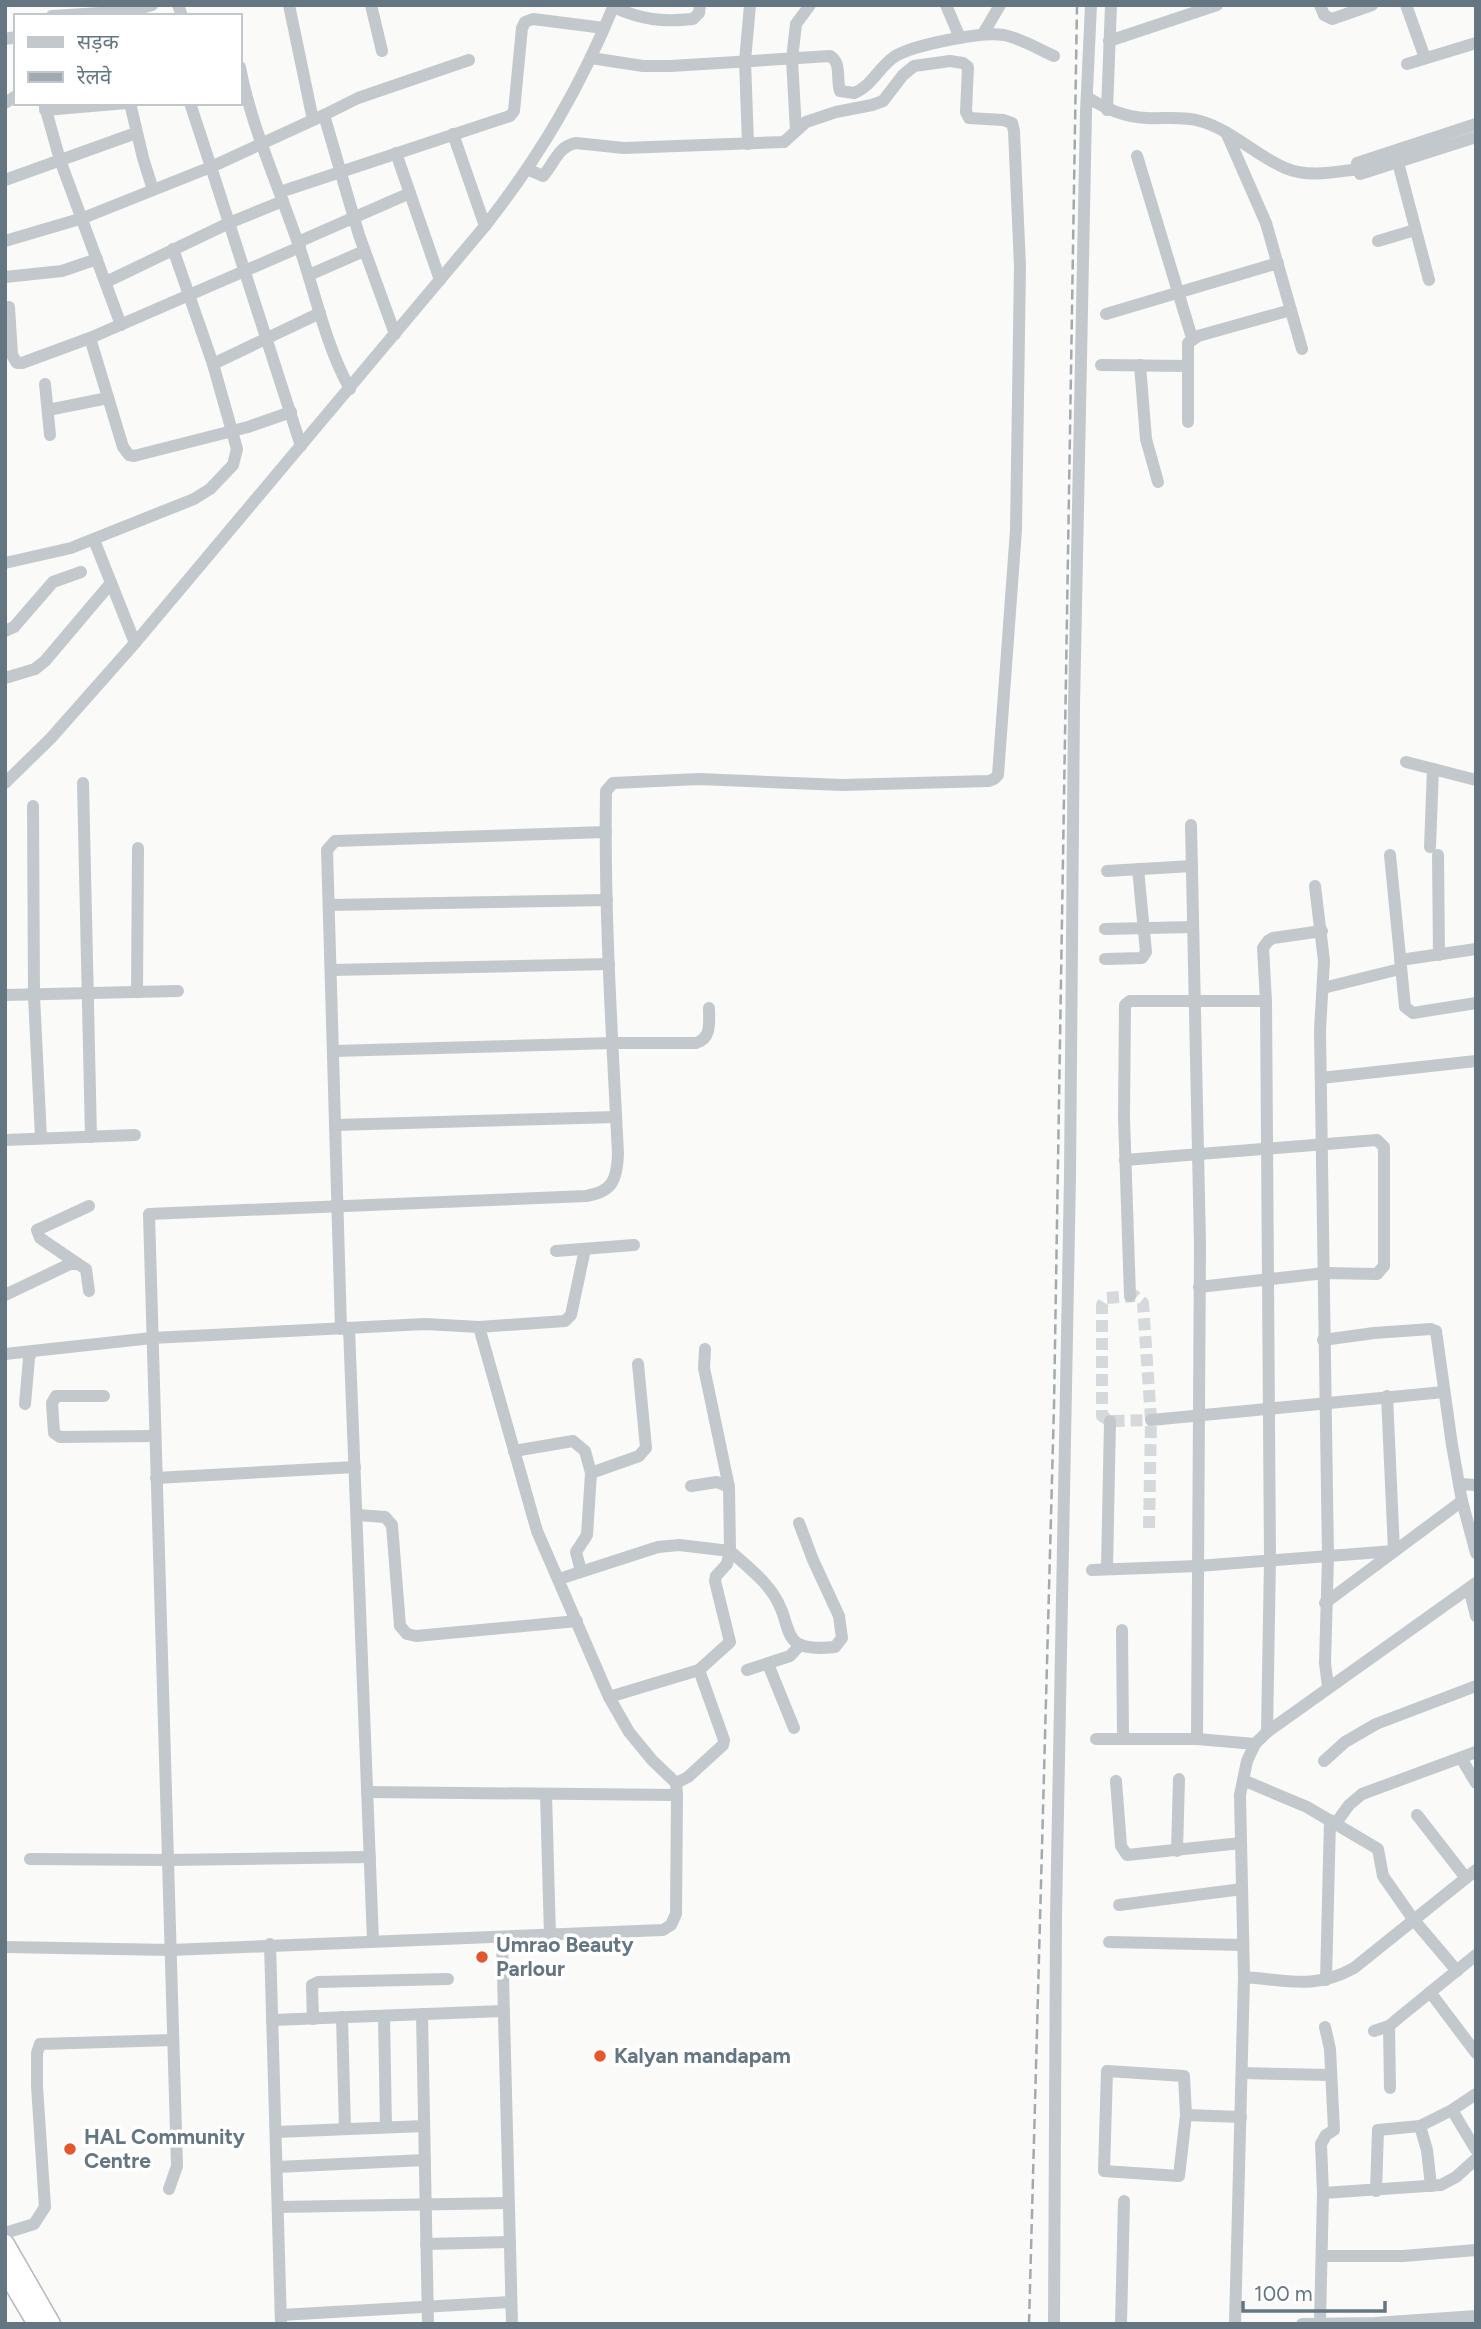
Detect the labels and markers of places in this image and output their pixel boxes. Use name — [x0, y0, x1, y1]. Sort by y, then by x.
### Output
place label: Umrao Beauty Parlour — [496, 1932, 634, 1981]
marker: Umrao Beauty Parlour — [474, 1949, 490, 1965]
place label: Kalyan mandapam — [614, 2043, 791, 2068]
marker: Kalyan mandapam — [592, 2048, 608, 2064]
place label: HAL Community Centre — [84, 2124, 246, 2173]
marker: HAL Community Centre — [62, 2141, 78, 2157]

